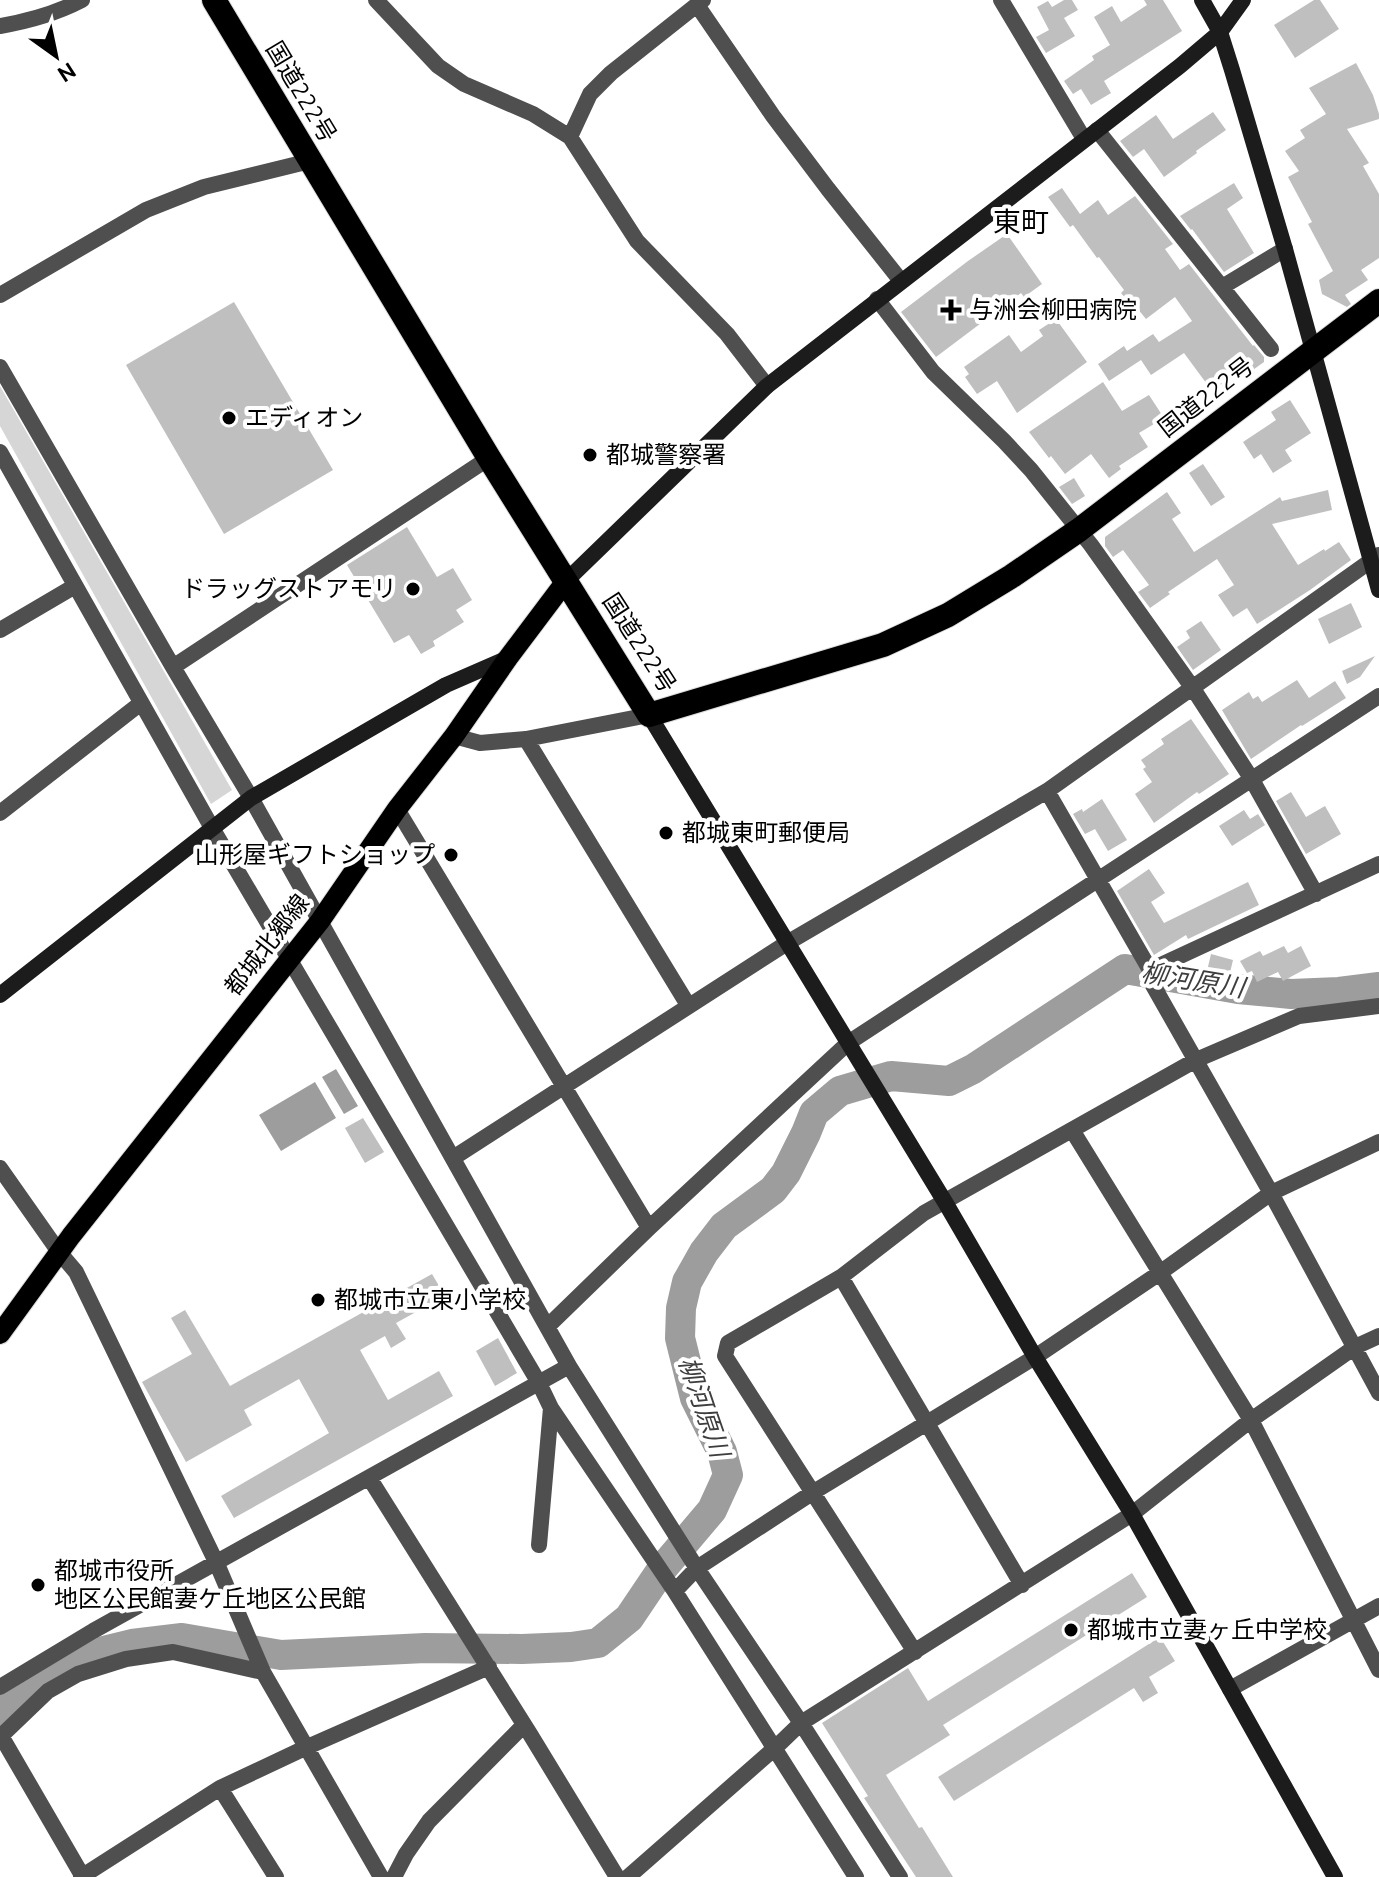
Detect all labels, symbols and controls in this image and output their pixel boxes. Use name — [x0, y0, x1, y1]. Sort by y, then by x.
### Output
north arrow — [16, 16, 96, 96]
street label: 国道222号 — [261, 37, 342, 147]
text: N — [53, 58, 81, 88]
district label: 東町 — [993, 206, 1049, 237]
place label: 与洲会柳田病院 — [969, 296, 1137, 323]
marker: 与洲会柳田病院 — [940, 299, 962, 321]
street label: 国道222号 — [1153, 351, 1258, 442]
place label: エディオン — [245, 404, 363, 431]
marker: エディオン — [220, 409, 238, 427]
place label: 都城警察署 — [606, 441, 726, 468]
marker: 都城警察署 — [581, 446, 599, 464]
place label: ドラッグストアモリ — [181, 575, 397, 602]
marker: ドラッグストアモリ — [404, 580, 422, 598]
street label: 国道222号 — [597, 588, 681, 697]
place label: 都城東町郵便局 — [682, 819, 850, 846]
marker: 都城東町郵便局 — [657, 824, 675, 842]
place label: 山形屋ギフトショップ — [195, 841, 435, 868]
marker: 山形屋ギフトショップ — [442, 846, 460, 864]
street label: 都城北郷線 — [219, 889, 314, 1000]
water label: 柳河原川 — [1139, 957, 1250, 1002]
place label: 都城市立東小学校 — [334, 1286, 526, 1313]
marker: 都城市立東小学校 — [309, 1291, 327, 1309]
water label: 柳河原川 — [674, 1353, 736, 1464]
place label: 都城市役所 地区公民館妻ケ丘地区公民館 — [54, 1557, 366, 1612]
marker: 都城市役所 地区公民館妻ケ丘地区公民館 — [29, 1576, 47, 1594]
place label: 都城市立妻ヶ丘中学校 — [1087, 1616, 1327, 1643]
marker: 都城市立妻ヶ丘中学校 — [1062, 1621, 1080, 1639]

